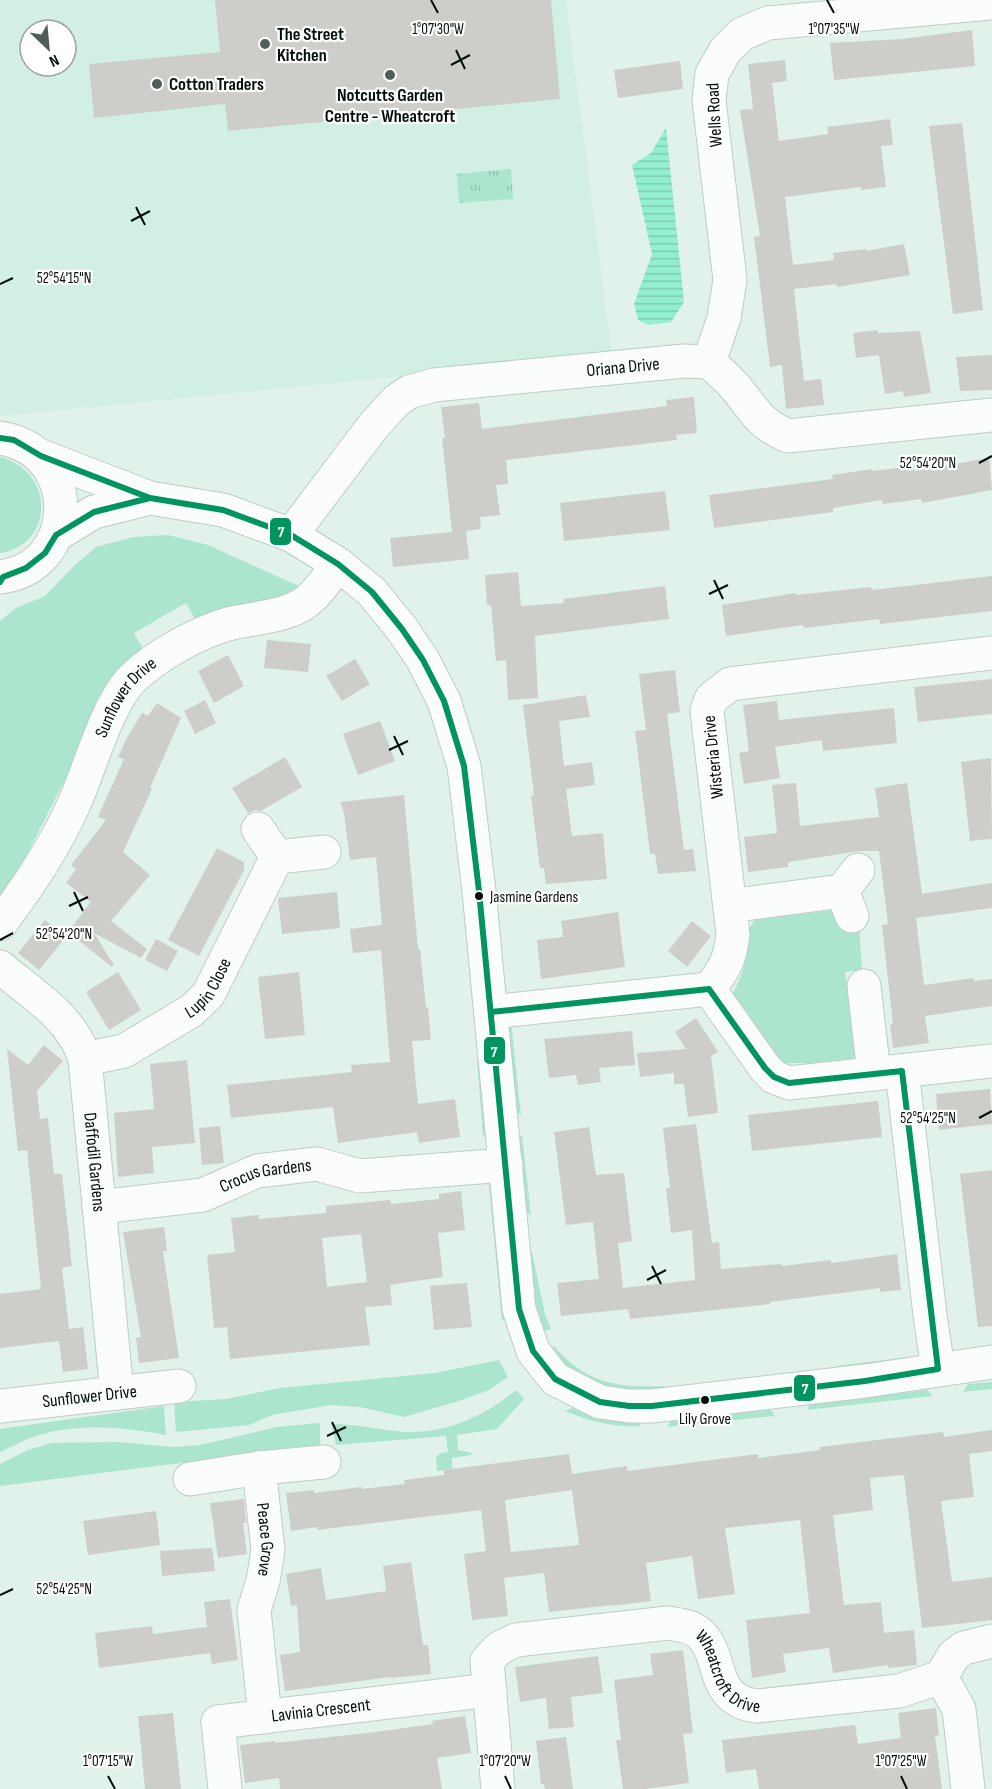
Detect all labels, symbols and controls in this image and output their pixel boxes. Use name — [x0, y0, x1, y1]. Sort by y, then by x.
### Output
north arrow — [18, 18, 78, 78]
text: 1°07'30"W — [412, 20, 464, 39]
text: 1°07'35"W — [809, 20, 860, 39]
place label: The Street Kitchen — [277, 24, 344, 66]
marker: The Street Kitchen — [258, 37, 272, 51]
text: N — [46, 50, 62, 71]
marker: Notcutts Garden Centre - Wheatcroft — [383, 68, 397, 82]
place label: Cotton Traders — [169, 74, 264, 95]
marker: Cotton Traders — [150, 77, 164, 91]
street label: Wells Road — [702, 82, 727, 148]
place label: Notcutts Garden Centre - Wheatcroft — [325, 85, 455, 127]
text: 52°54'15"N — [37, 269, 91, 288]
street label: Oriana Drive — [586, 353, 661, 381]
text: 52°54'20"N — [900, 454, 956, 473]
line badge: 7 — [269, 517, 292, 546]
text: 7 — [278, 523, 285, 542]
street label: Sunflower Drive — [91, 653, 161, 741]
street label: Wisteria Drive — [699, 714, 728, 800]
place label: Jasmine Gardens — [489, 888, 579, 907]
marker: Jasmine Gardens — [473, 890, 485, 902]
text: 52°54'20"N — [36, 925, 92, 944]
street label: Lupin Close — [181, 955, 236, 1023]
line badge: 7 — [483, 1036, 506, 1065]
text: 7 — [491, 1043, 498, 1062]
text: 52°54'25"N — [900, 1109, 956, 1128]
street label: Daffodil Gardens — [79, 1112, 110, 1213]
street label: Crocus Gardens — [216, 1155, 313, 1197]
line badge: 7 — [793, 1374, 816, 1402]
text: 7 — [802, 1380, 809, 1399]
street label: Sunflower Drive — [41, 1381, 138, 1412]
marker: Lily Grove — [699, 1394, 711, 1406]
place label: Lily Grove — [679, 1410, 731, 1429]
street label: Peace Grove — [252, 1502, 278, 1578]
text: 52°54'25"N — [36, 1580, 92, 1599]
street label: Wheatcroft Drive — [691, 1626, 762, 1717]
street label: Lavinia Crescent — [270, 1694, 372, 1727]
text: 1°07'15"W — [83, 1752, 133, 1771]
text: 1°07'20"W — [479, 1752, 531, 1771]
text: 1°07'25"W — [876, 1752, 927, 1771]

